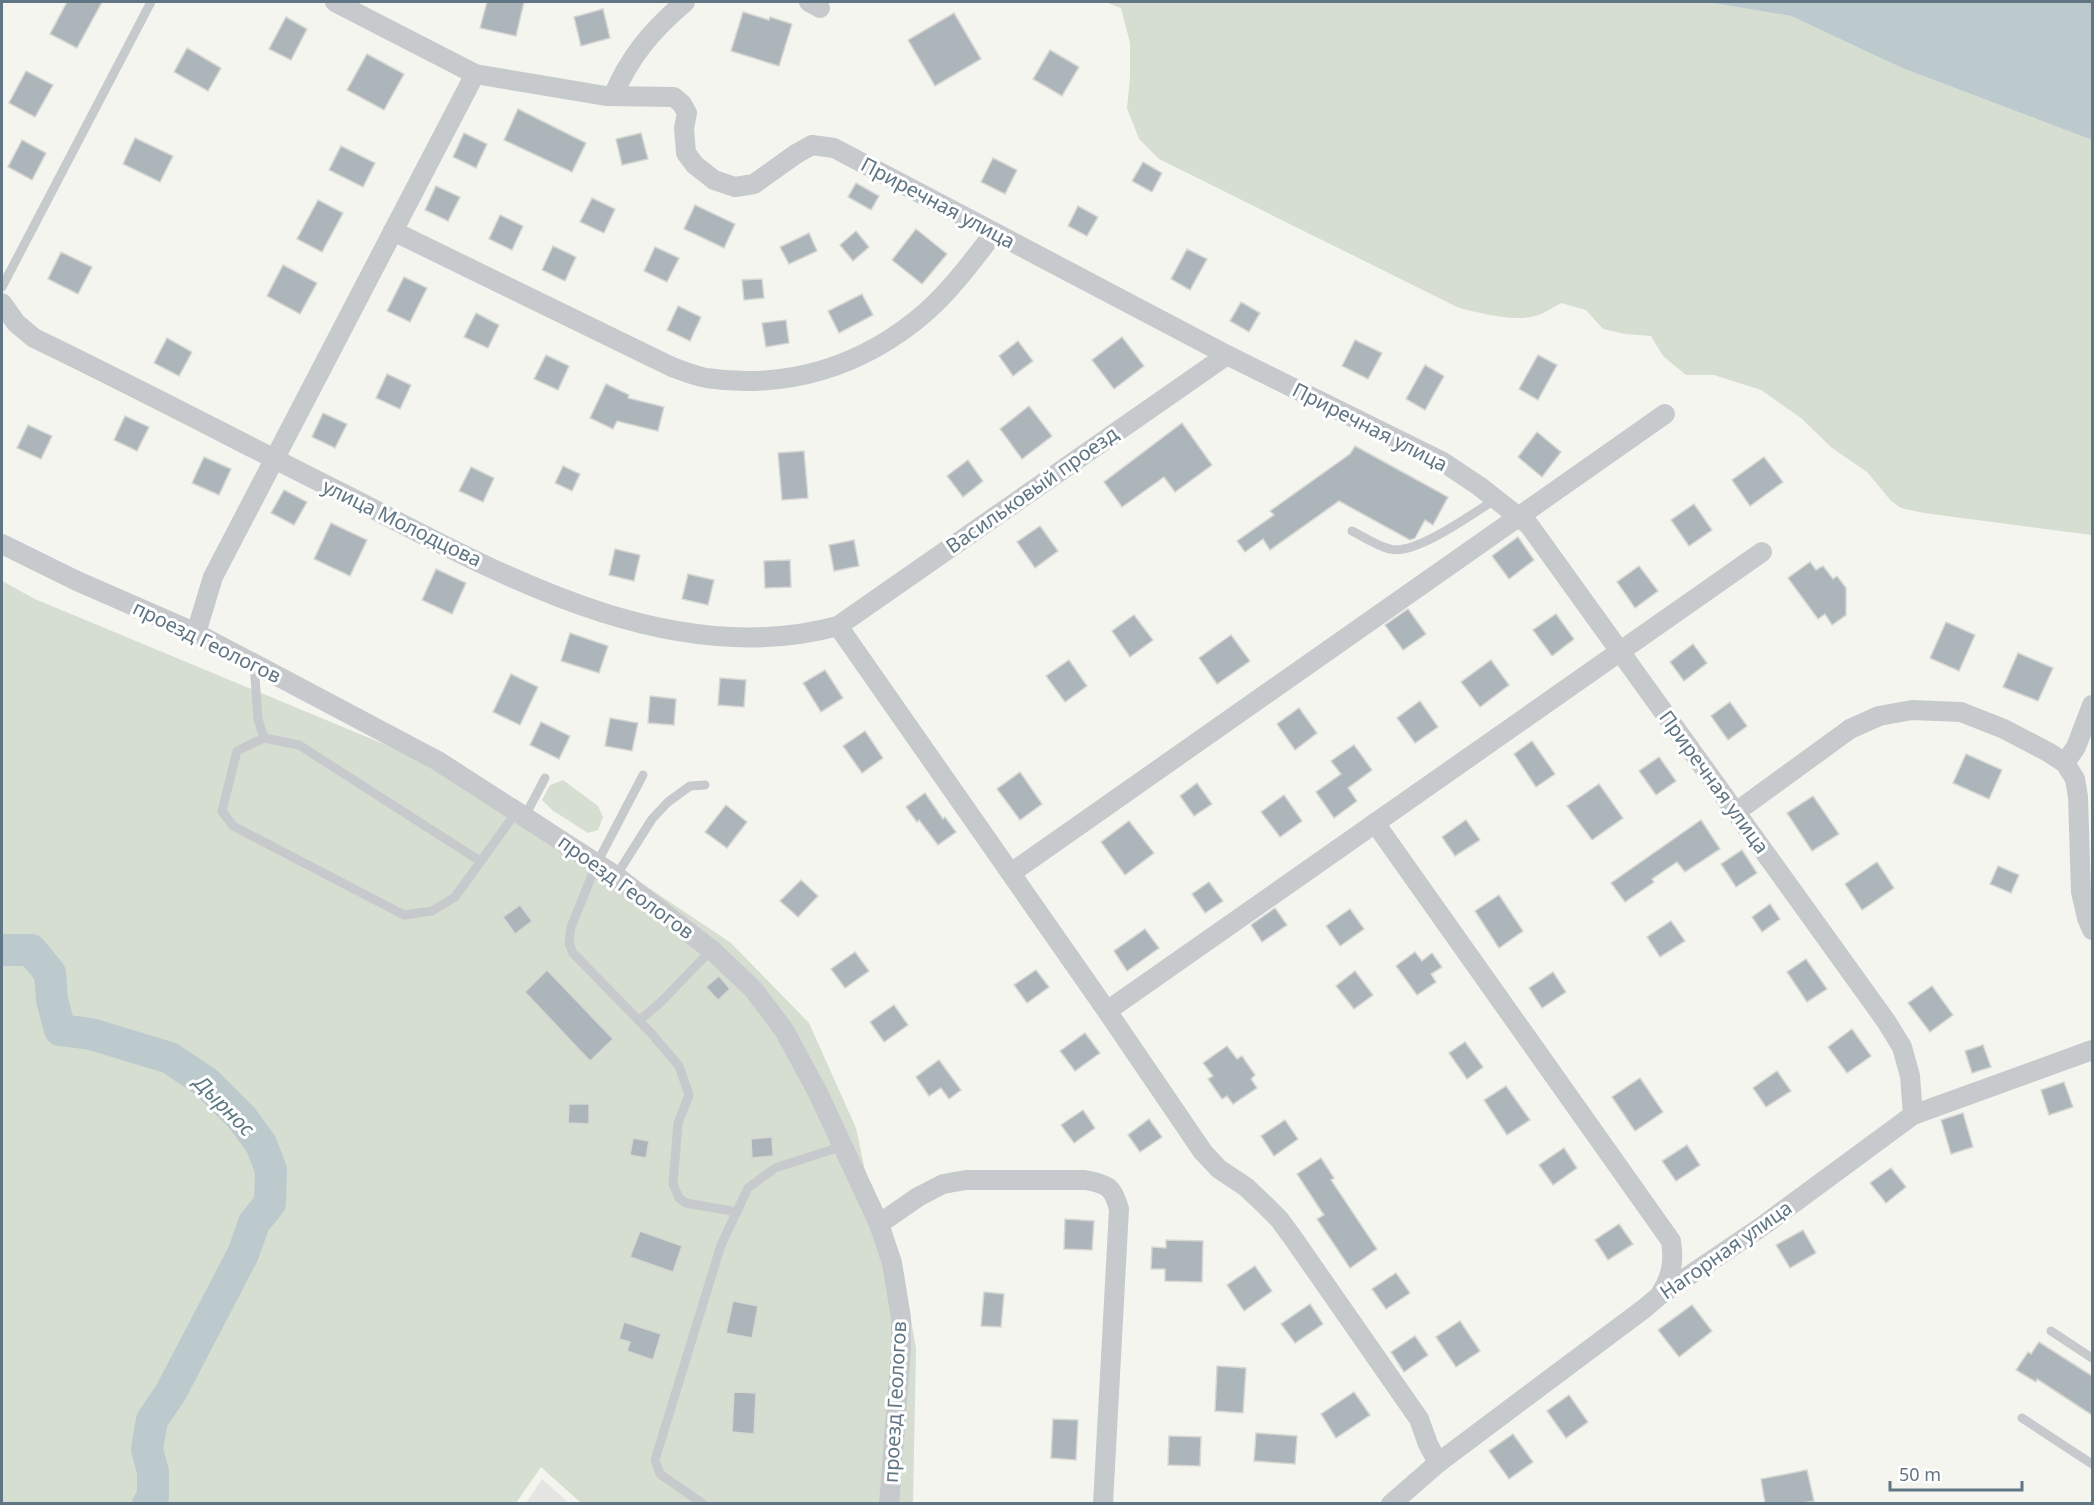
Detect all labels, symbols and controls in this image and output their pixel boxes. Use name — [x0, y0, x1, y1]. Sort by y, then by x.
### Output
street label: Приречная улица — [856, 151, 1020, 255]
street label: Приречная улица — [1288, 376, 1452, 477]
street label: Васильковый проезд — [940, 420, 1123, 559]
street label: улица Молодцова — [318, 472, 486, 573]
street label: проезд Геологов — [129, 594, 286, 689]
street label: Приречная улица — [1653, 705, 1776, 859]
street label: проезд Геологов — [553, 828, 700, 945]
water label: Дырнос — [187, 1067, 261, 1142]
street label: Нагорная улица — [1654, 1194, 1797, 1305]
street label: проезд Геологов — [877, 1320, 912, 1484]
scale bar — [1890, 1454, 2022, 1492]
text: 50 m — [1899, 1462, 1941, 1486]

